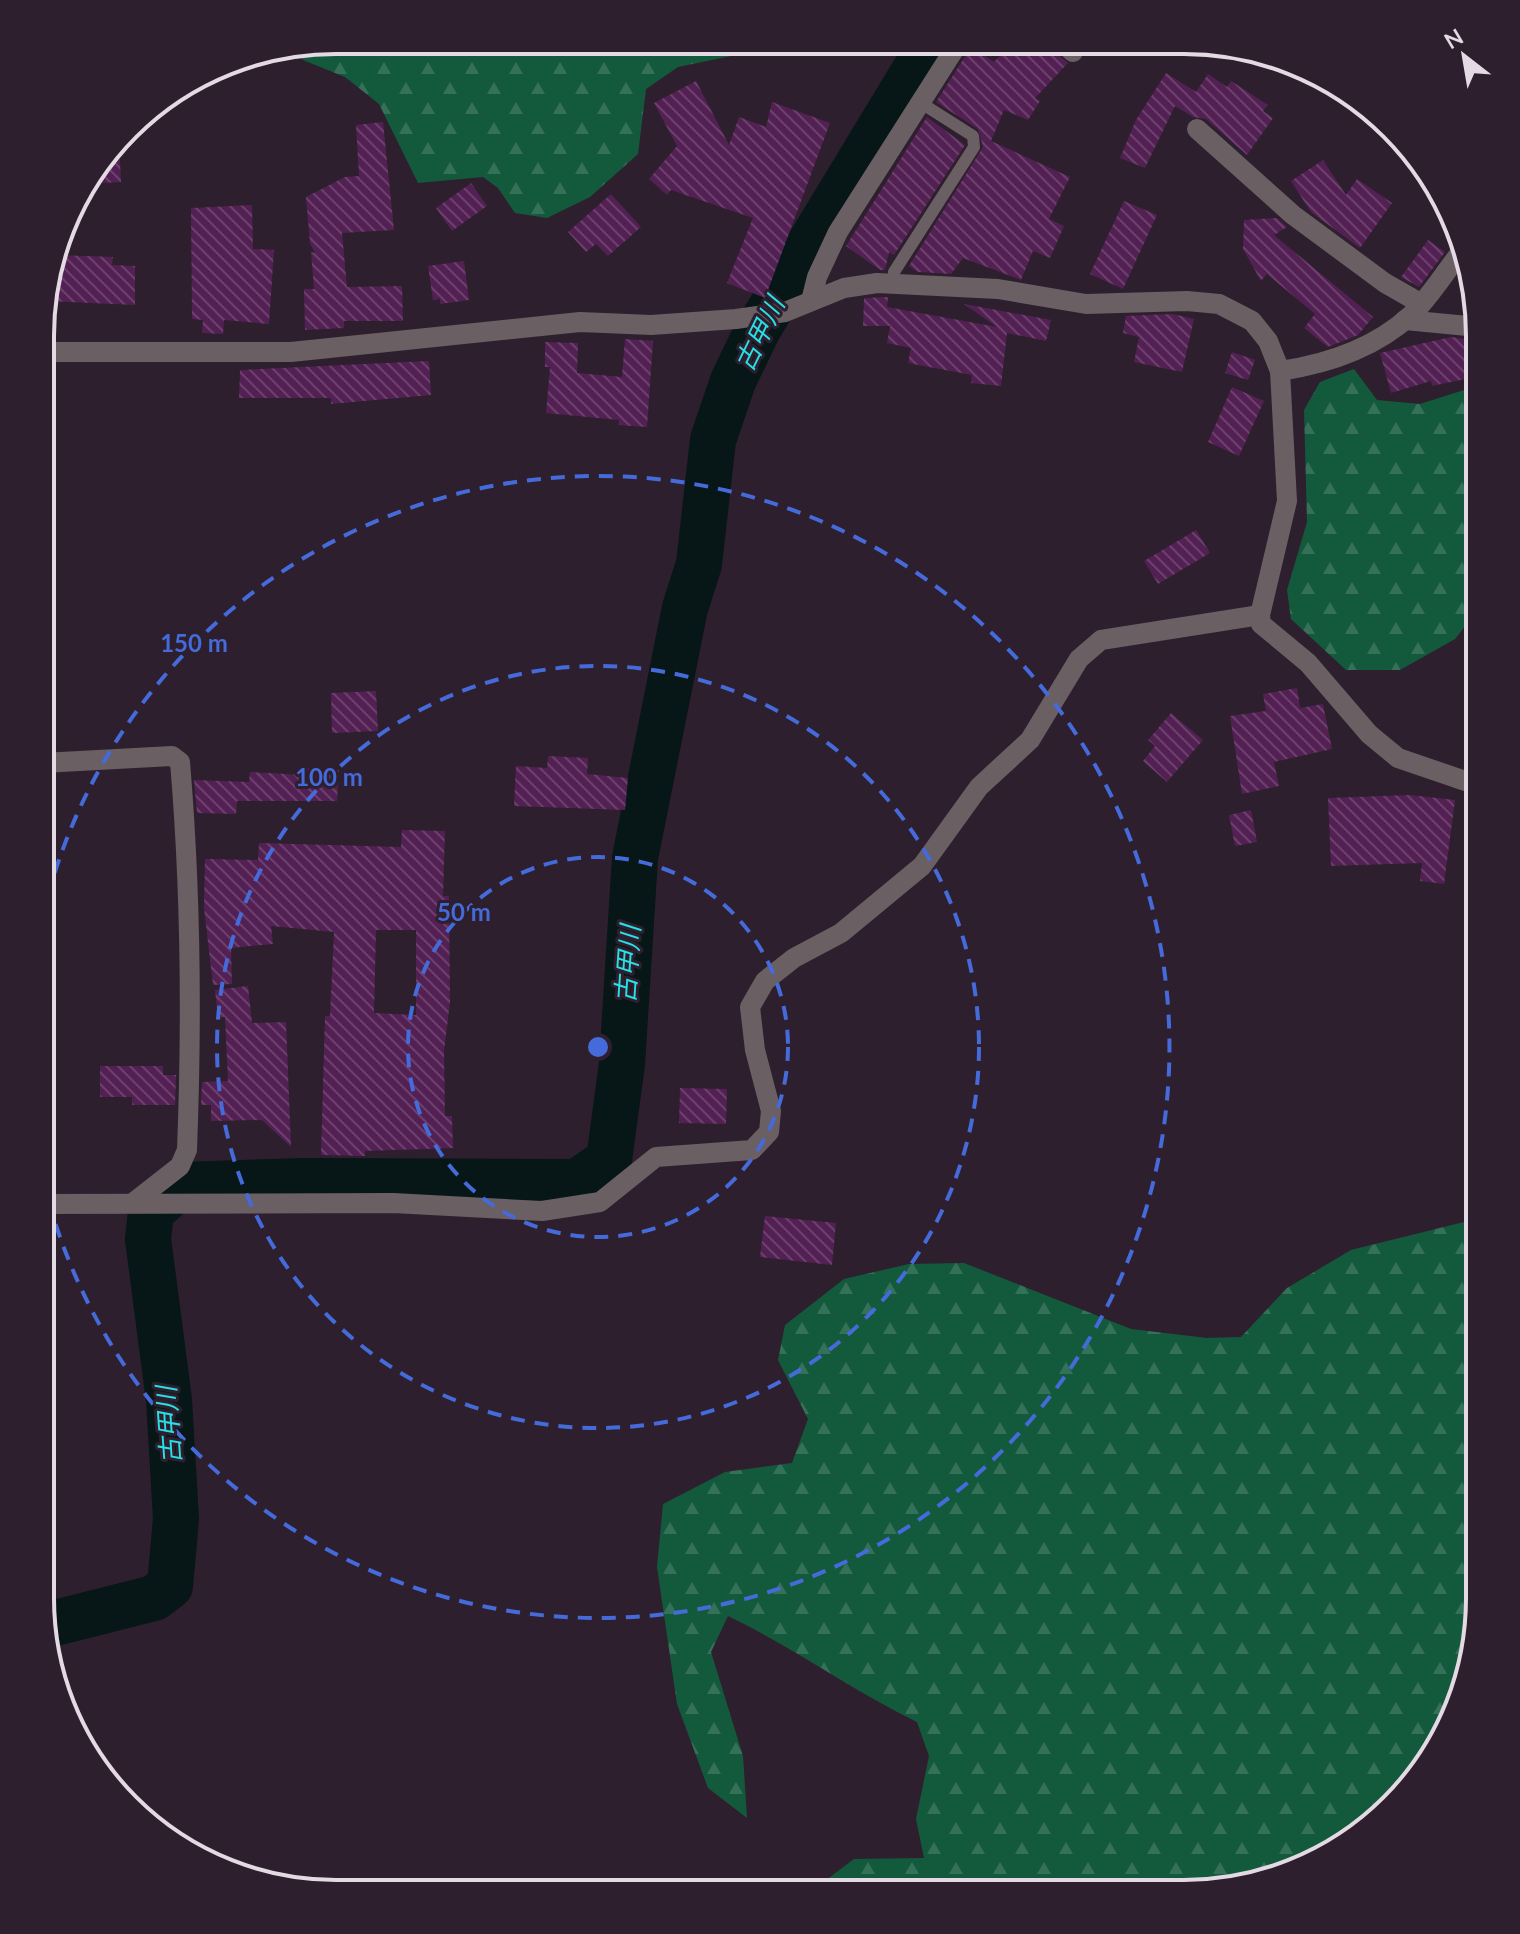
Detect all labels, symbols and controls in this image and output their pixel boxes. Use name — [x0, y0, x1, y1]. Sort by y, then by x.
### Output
north arrow — [1424, 16, 1504, 96]
text: N — [1439, 22, 1468, 54]
water label: 古甲川 — [728, 289, 792, 376]
text: 150 m — [160, 628, 228, 657]
text: 100 m — [295, 762, 363, 791]
text: 50 m — [437, 897, 491, 926]
water label: 古甲川 — [608, 921, 646, 1004]
centre of rings — [584, 1033, 612, 1061]
water label: 古甲川 — [149, 1382, 187, 1465]

